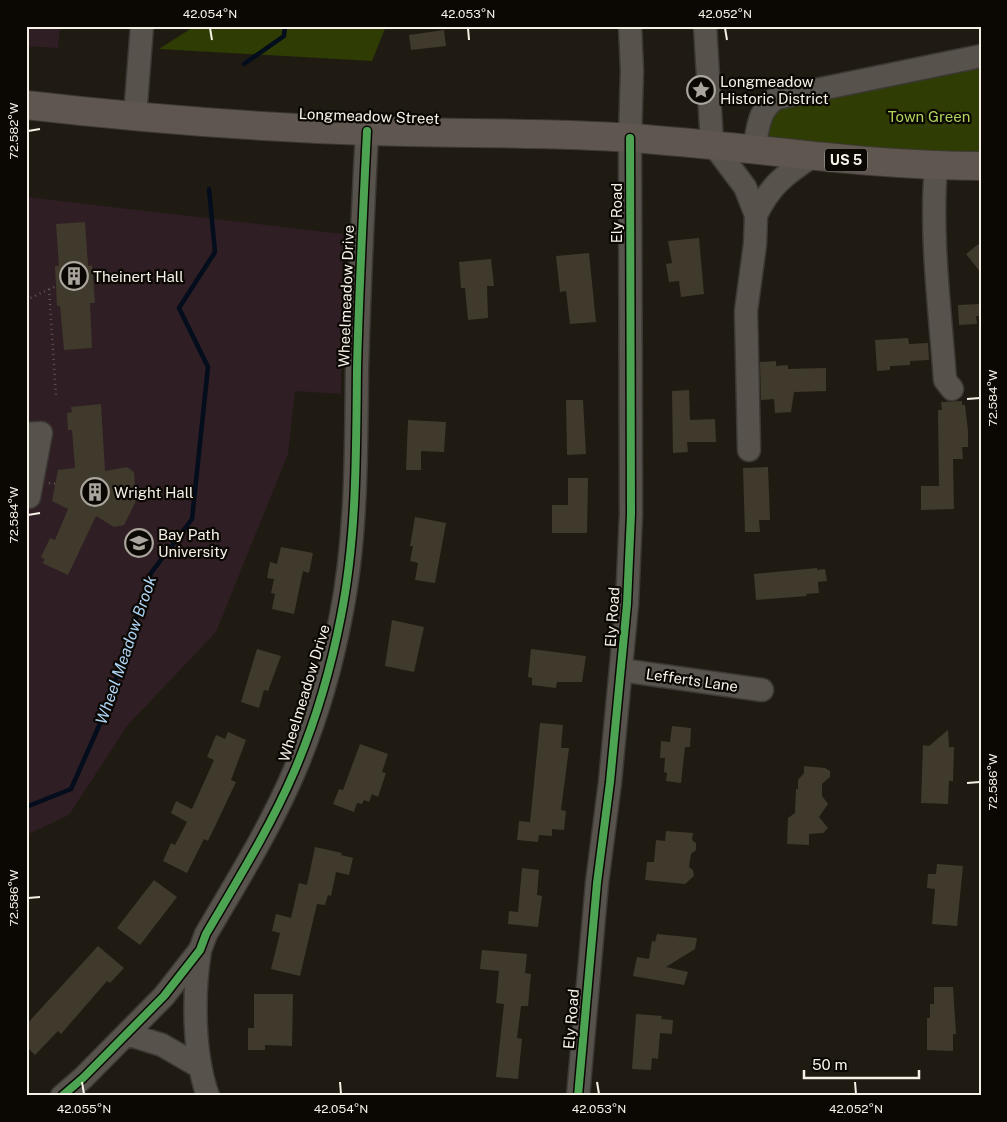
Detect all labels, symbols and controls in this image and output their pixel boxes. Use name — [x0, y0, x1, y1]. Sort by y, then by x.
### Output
text: 42.054°N — [183, 7, 237, 21]
text: 42.053°N — [441, 7, 495, 21]
text: 42.052°N — [698, 7, 752, 21]
place label: Longmeadow Historic District — [720, 73, 829, 107]
place icon: Longmeadow Historic District — [686, 75, 716, 105]
text: 72.582°W — [7, 102, 21, 159]
street label: Longmeadow Street — [298, 105, 440, 127]
park label: Town Green — [888, 108, 970, 125]
road number: US 5 — [825, 148, 867, 172]
street label: Ely Road — [608, 183, 625, 243]
street label: Wheelmeadow Drive — [335, 224, 357, 368]
building icon: Theinert Hall — [59, 261, 89, 291]
place label: Theinert Hall — [93, 268, 184, 285]
text: 72.584°W — [986, 369, 1000, 427]
building icon: Wright Hall — [80, 477, 110, 507]
place label: Wright Hall — [114, 484, 194, 501]
text: 72.584°W — [7, 486, 21, 544]
place label: Bay Path University — [158, 526, 228, 560]
school or university icon: Bay Path University — [124, 528, 154, 558]
water label: Wheel Meadow Brook — [92, 573, 160, 727]
street label: Ely Road — [601, 586, 623, 648]
street label: Wheelmeadow Drive — [275, 622, 333, 764]
street label: Lefferts Lane — [645, 665, 739, 695]
text: 72.586°W — [986, 753, 1000, 810]
text: 72.586°W — [7, 869, 21, 926]
street label: Ely Road — [560, 988, 582, 1050]
scale bar — [804, 1047, 920, 1079]
text: 50 m — [812, 1056, 847, 1073]
text: 42.055°N — [57, 1102, 111, 1116]
text: 42.054°N — [314, 1102, 368, 1116]
text: 42.053°N — [572, 1102, 626, 1116]
text: 42.052°N — [829, 1102, 883, 1116]

